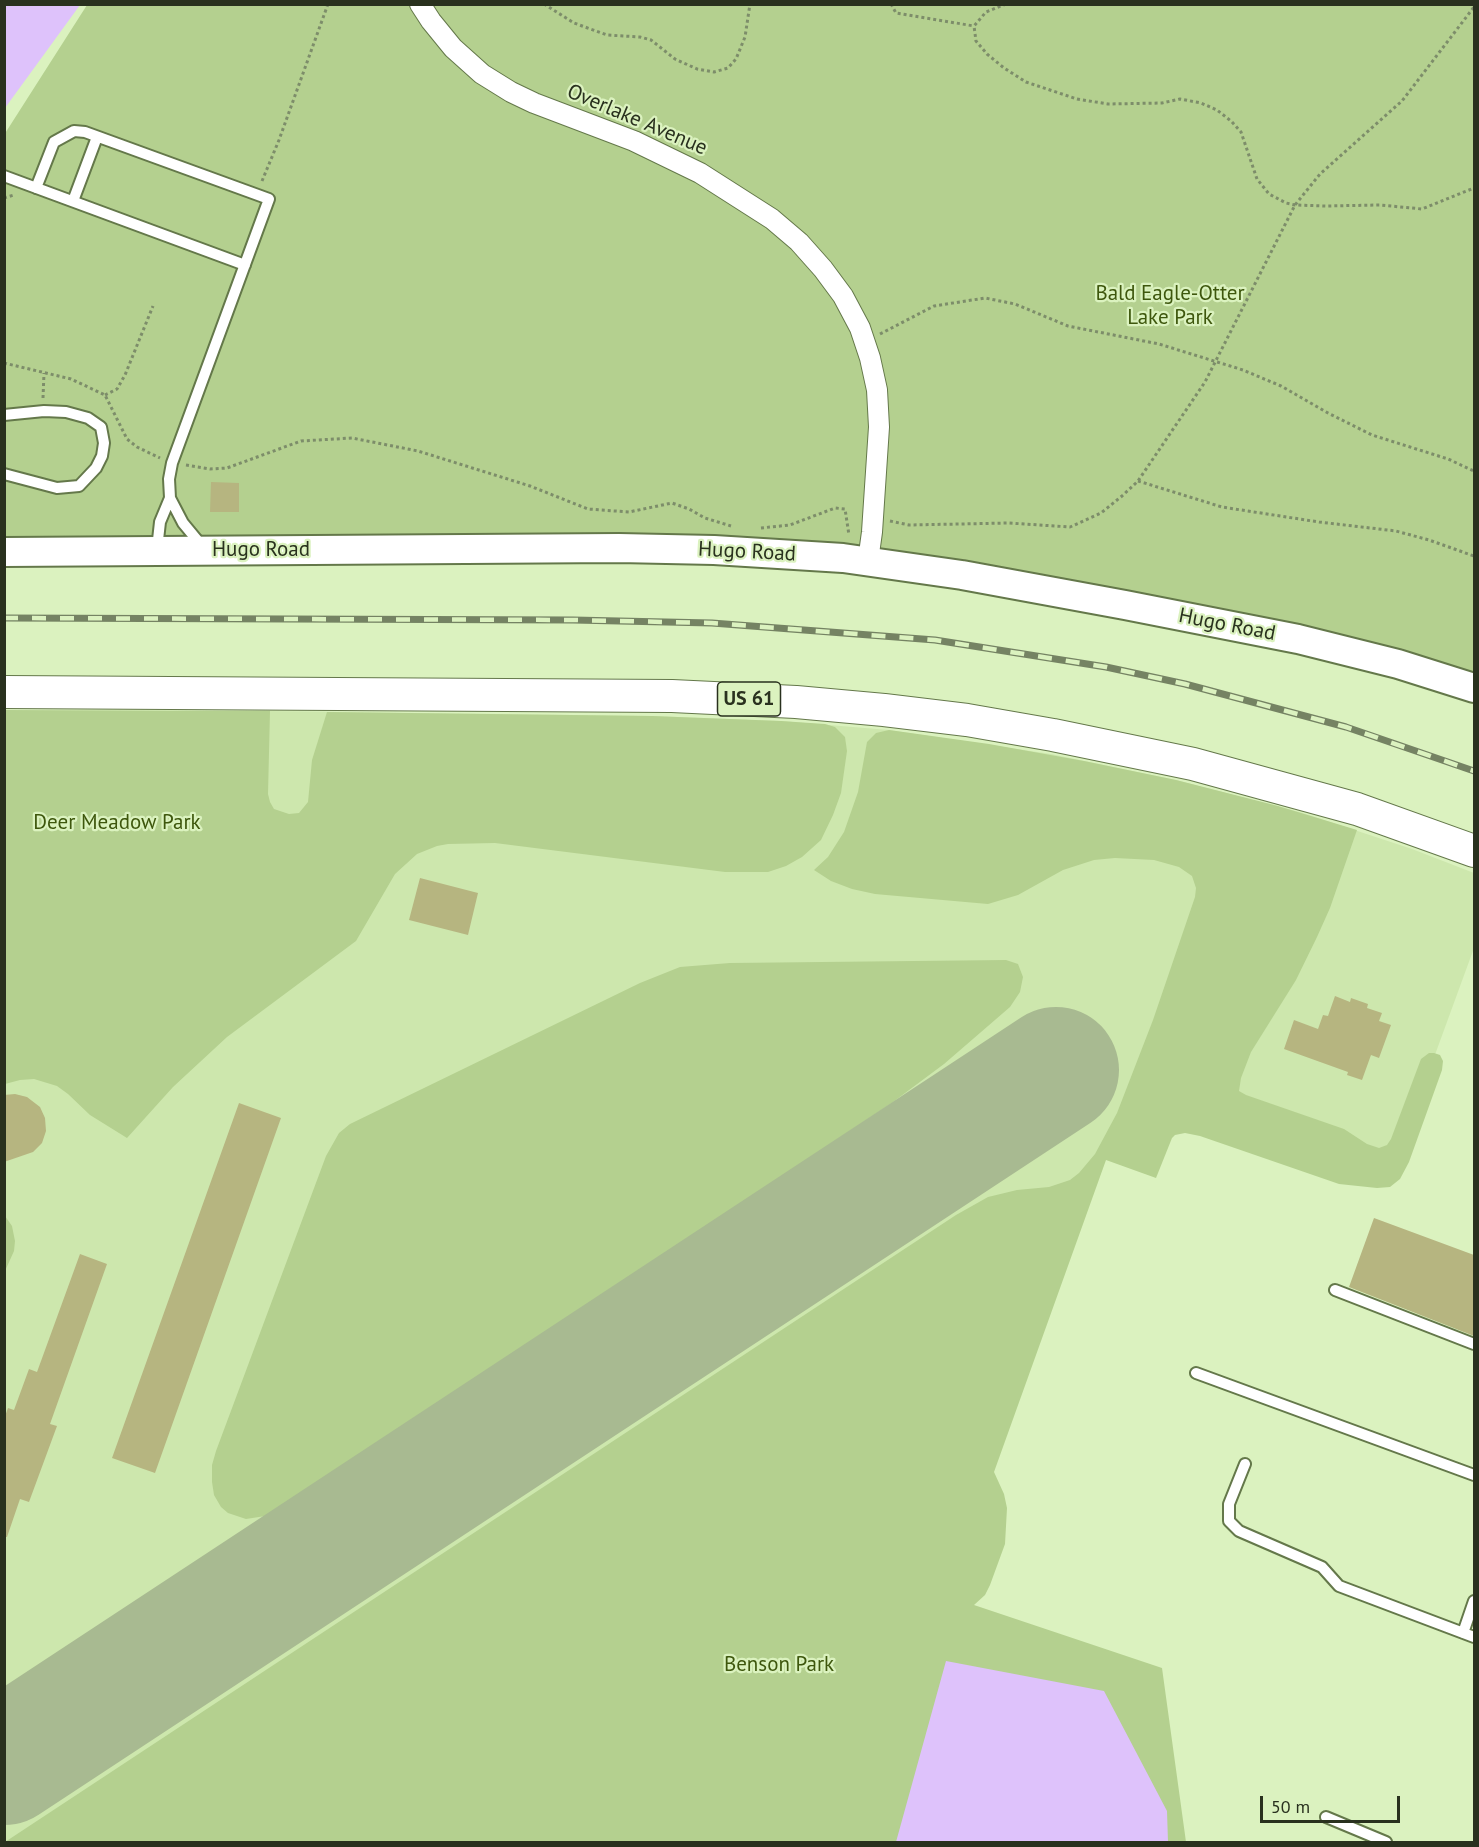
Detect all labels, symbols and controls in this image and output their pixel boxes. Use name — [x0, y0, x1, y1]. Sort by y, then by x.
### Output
street label: Overlake Avenue — [563, 79, 711, 161]
park label: Bald Eagle-Otter Lake Park — [1095, 281, 1245, 331]
street label: Hugo Road — [212, 537, 310, 563]
street label: Hugo Road — [697, 537, 797, 567]
street label: Hugo Road — [1176, 603, 1278, 647]
road number: US 61 — [718, 682, 780, 716]
park label: Deer Meadow Park — [33, 810, 201, 836]
park label: Benson Park — [724, 1652, 834, 1678]
scale bar — [1263, 1784, 1402, 1822]
text: 50 m — [1271, 1795, 1310, 1818]

